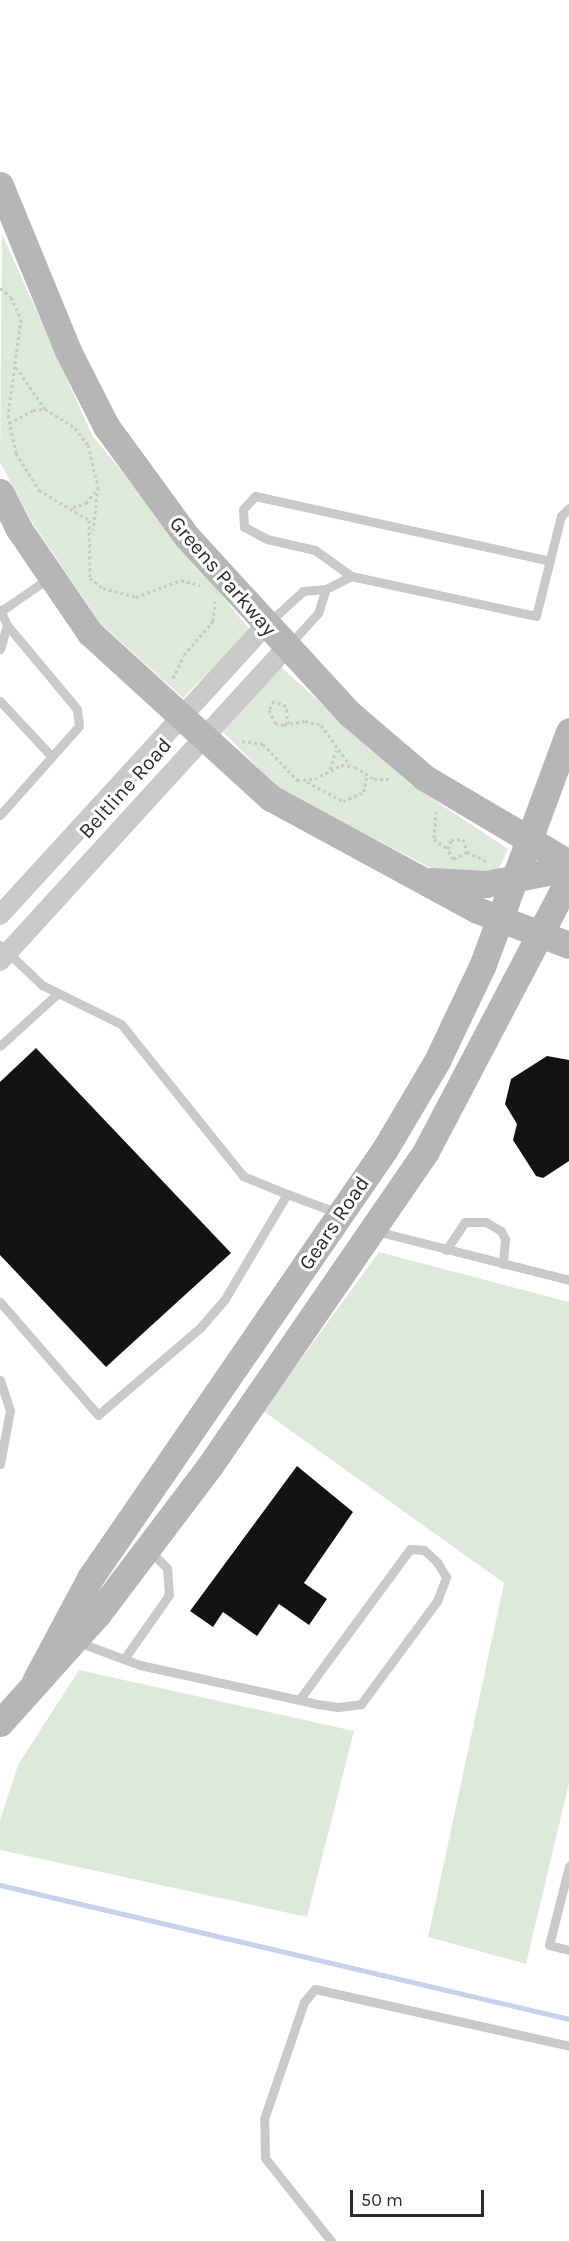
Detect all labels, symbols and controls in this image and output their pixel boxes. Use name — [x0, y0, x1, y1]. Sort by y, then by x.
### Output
street label: Greens Parkway — [164, 511, 282, 641]
street label: Beltline Road — [73, 733, 177, 843]
street label: Gears Road — [293, 1171, 375, 1275]
scale bar — [353, 2178, 486, 2216]
text: 50 m — [361, 2189, 403, 2211]

